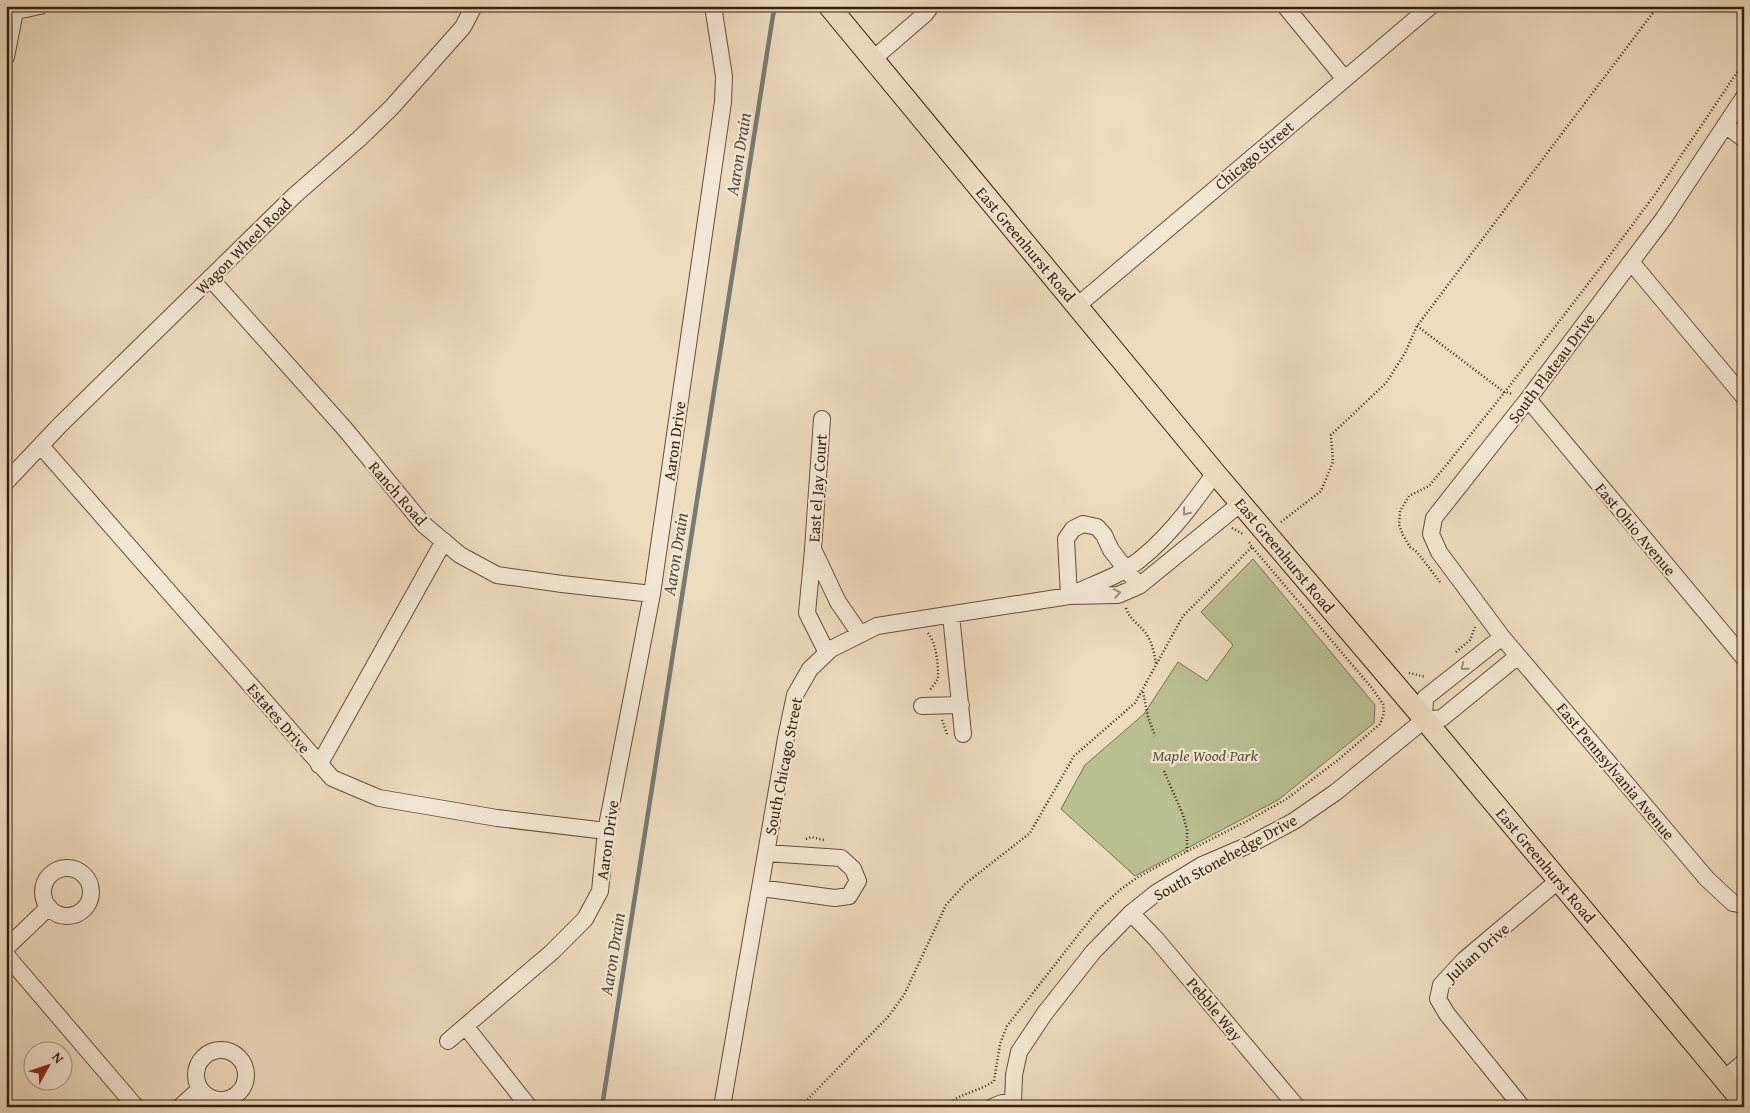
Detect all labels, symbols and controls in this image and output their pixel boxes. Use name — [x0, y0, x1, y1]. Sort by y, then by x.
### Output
water label: Aaron Drain — [718, 111, 758, 198]
street label: Chicago Street — [1209, 114, 1299, 195]
street label: East Greenhurst Road — [970, 181, 1082, 307]
street label: Wagon Wheel Road — [189, 192, 297, 300]
street label: South Plateau Drive — [1502, 308, 1600, 428]
street label: Aaron Drive — [657, 400, 691, 482]
street label: East el Jay Court — [801, 433, 833, 543]
street label: Ranch Road — [363, 455, 433, 531]
street label: East Ohio Avenue — [1590, 477, 1682, 581]
street label: East Greenhurst Road — [1229, 492, 1341, 618]
one-way arrow — [1183, 506, 1191, 515]
water label: Aaron Drain — [655, 511, 695, 598]
one-way arrow — [1113, 589, 1122, 599]
one-way arrow — [1461, 662, 1470, 670]
street label: Estates Drive — [242, 677, 316, 759]
street label: South Chicago Street — [758, 695, 808, 837]
street label: East Pennsylvania Avenue — [1551, 697, 1681, 845]
park label: Maple Wood Park — [1152, 743, 1259, 767]
street label: Aaron Drive — [590, 799, 624, 881]
street label: East Greenhurst Road — [1490, 802, 1602, 928]
street label: South Stonehedge Drive — [1149, 808, 1301, 906]
water label: Aaron Drain — [592, 911, 632, 998]
street label: Julian Drive — [1438, 917, 1514, 989]
street label: Pebble Way — [1181, 972, 1249, 1046]
north arrow — [22, 1040, 72, 1090]
text: N — [47, 1048, 69, 1068]

